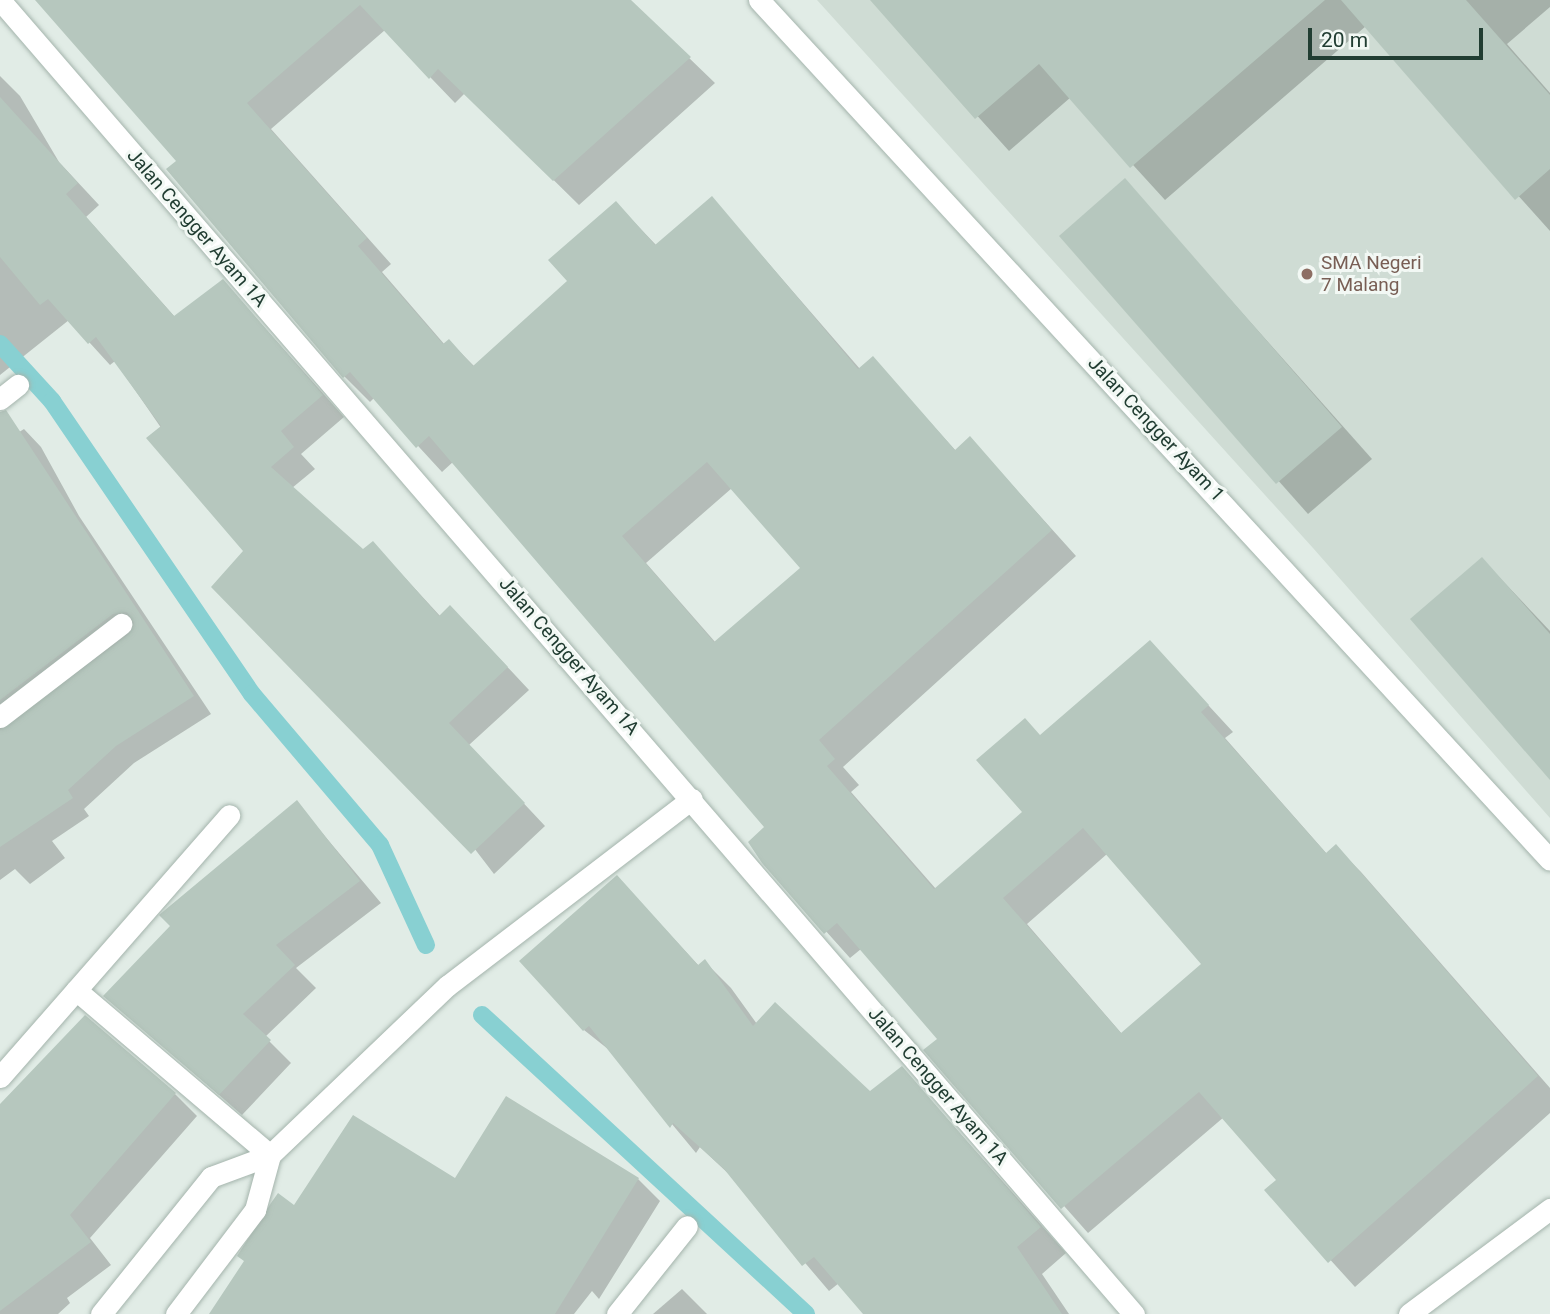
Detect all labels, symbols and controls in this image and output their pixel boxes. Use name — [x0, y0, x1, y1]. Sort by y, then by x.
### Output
scale bar — [1312, 14, 1487, 58]
text: 20 m — [1321, 28, 1368, 52]
street label: Jalan Cengger Ayam 1A — [122, 144, 272, 312]
place label: SMA Negeri 7 Malang — [1321, 252, 1422, 296]
marker: SMA Negeri 7 Malang — [1299, 266, 1315, 282]
street label: Jalan Cengger Ayam 1 — [1083, 352, 1229, 506]
street label: Jalan Cengger Ayam 1A — [494, 572, 644, 740]
street label: Jalan Cengger Ayam 1A — [863, 1002, 1013, 1170]

